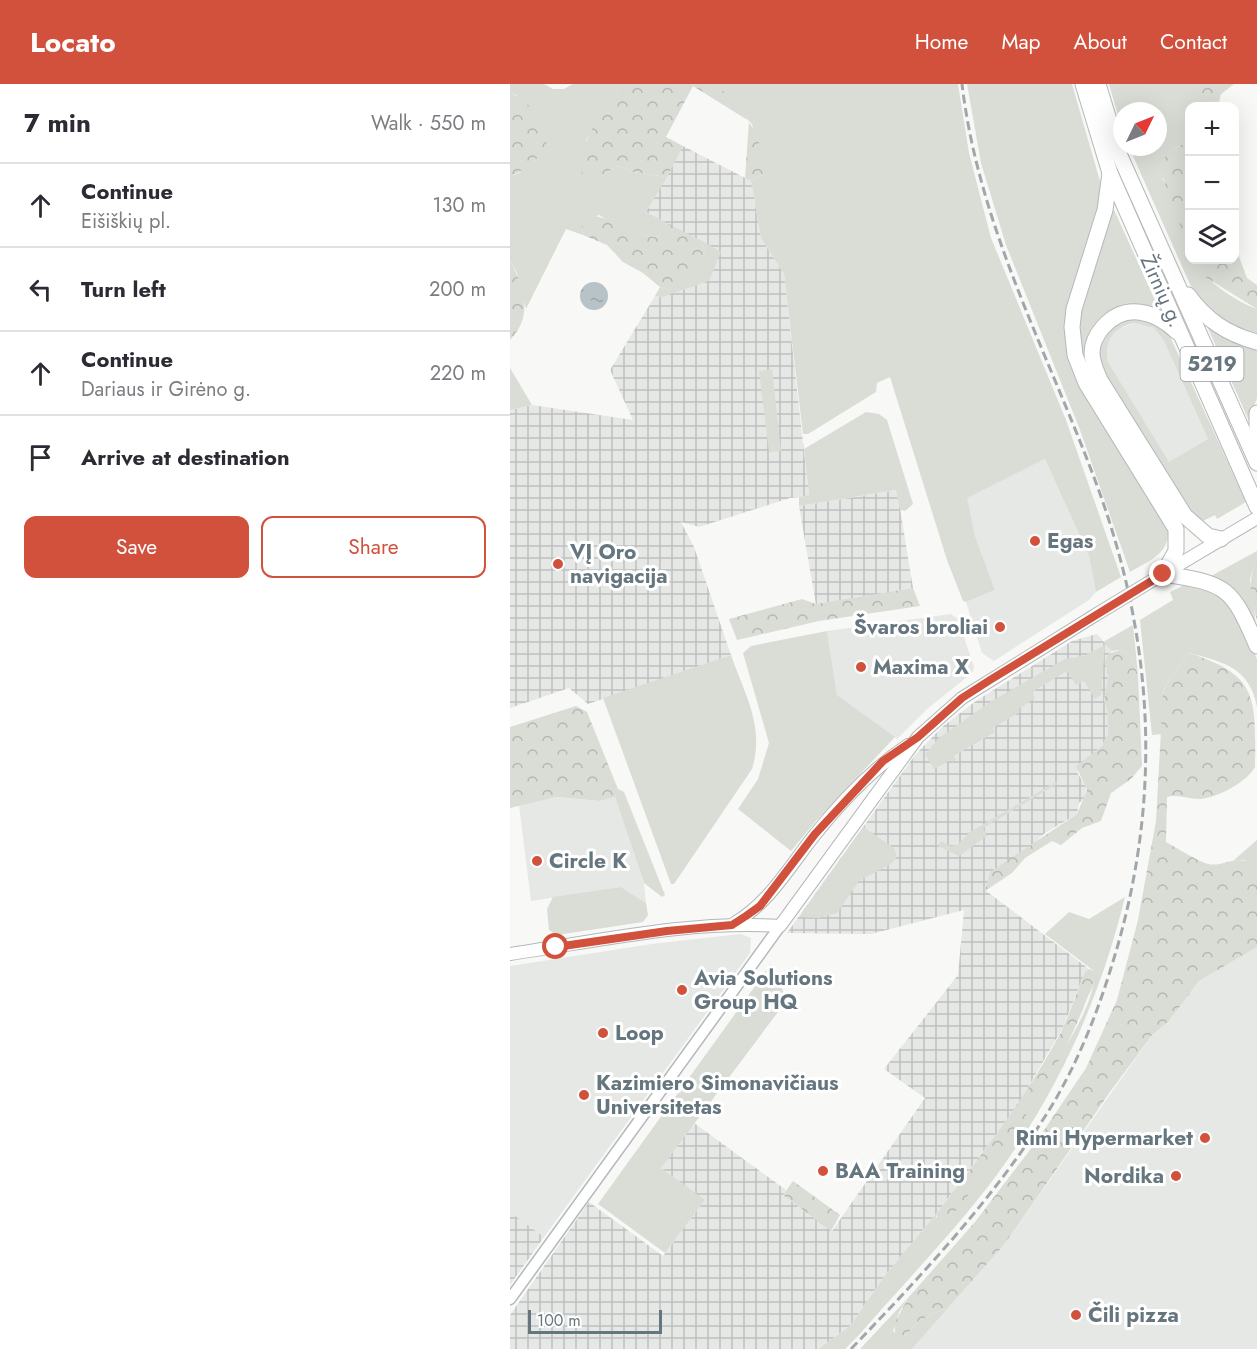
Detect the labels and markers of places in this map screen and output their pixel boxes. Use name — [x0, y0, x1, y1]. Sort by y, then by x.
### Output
place label: Egas — [1047, 526, 1094, 556]
marker: Egas — [1028, 534, 1042, 548]
place label: VĮ Oro navigacija — [569, 537, 667, 591]
marker: VĮ Oro navigacija — [551, 557, 565, 571]
place label: Švaros broliai — [854, 612, 988, 642]
marker: Švaros broliai — [993, 620, 1007, 634]
place label: Maxima X — [873, 652, 970, 682]
marker: Maxima X — [854, 660, 868, 674]
place label: Circle K — [549, 846, 627, 876]
marker: Circle K — [530, 854, 544, 868]
place label: Avia Solutions Group HQ — [693, 963, 833, 1017]
marker: Avia Solutions Group HQ — [675, 983, 689, 997]
place label: Loop — [615, 1018, 664, 1048]
marker: Loop — [596, 1026, 610, 1040]
place label: Kazimiero Simonavičiaus Universitetas — [596, 1068, 839, 1122]
marker: Kazimiero Simonavičiaus Universitetas — [577, 1088, 591, 1102]
place label: Rimi Hypermarket — [1016, 1123, 1193, 1153]
marker: Rimi Hypermarket — [1198, 1131, 1212, 1145]
place label: BAA Training — [835, 1156, 965, 1186]
place label: Nordika — [1084, 1161, 1164, 1191]
marker: BAA Training — [816, 1164, 830, 1178]
marker: Nordika — [1169, 1169, 1183, 1183]
place label: Čili pizza — [1088, 1300, 1179, 1330]
marker: Čili pizza — [1069, 1308, 1083, 1322]

